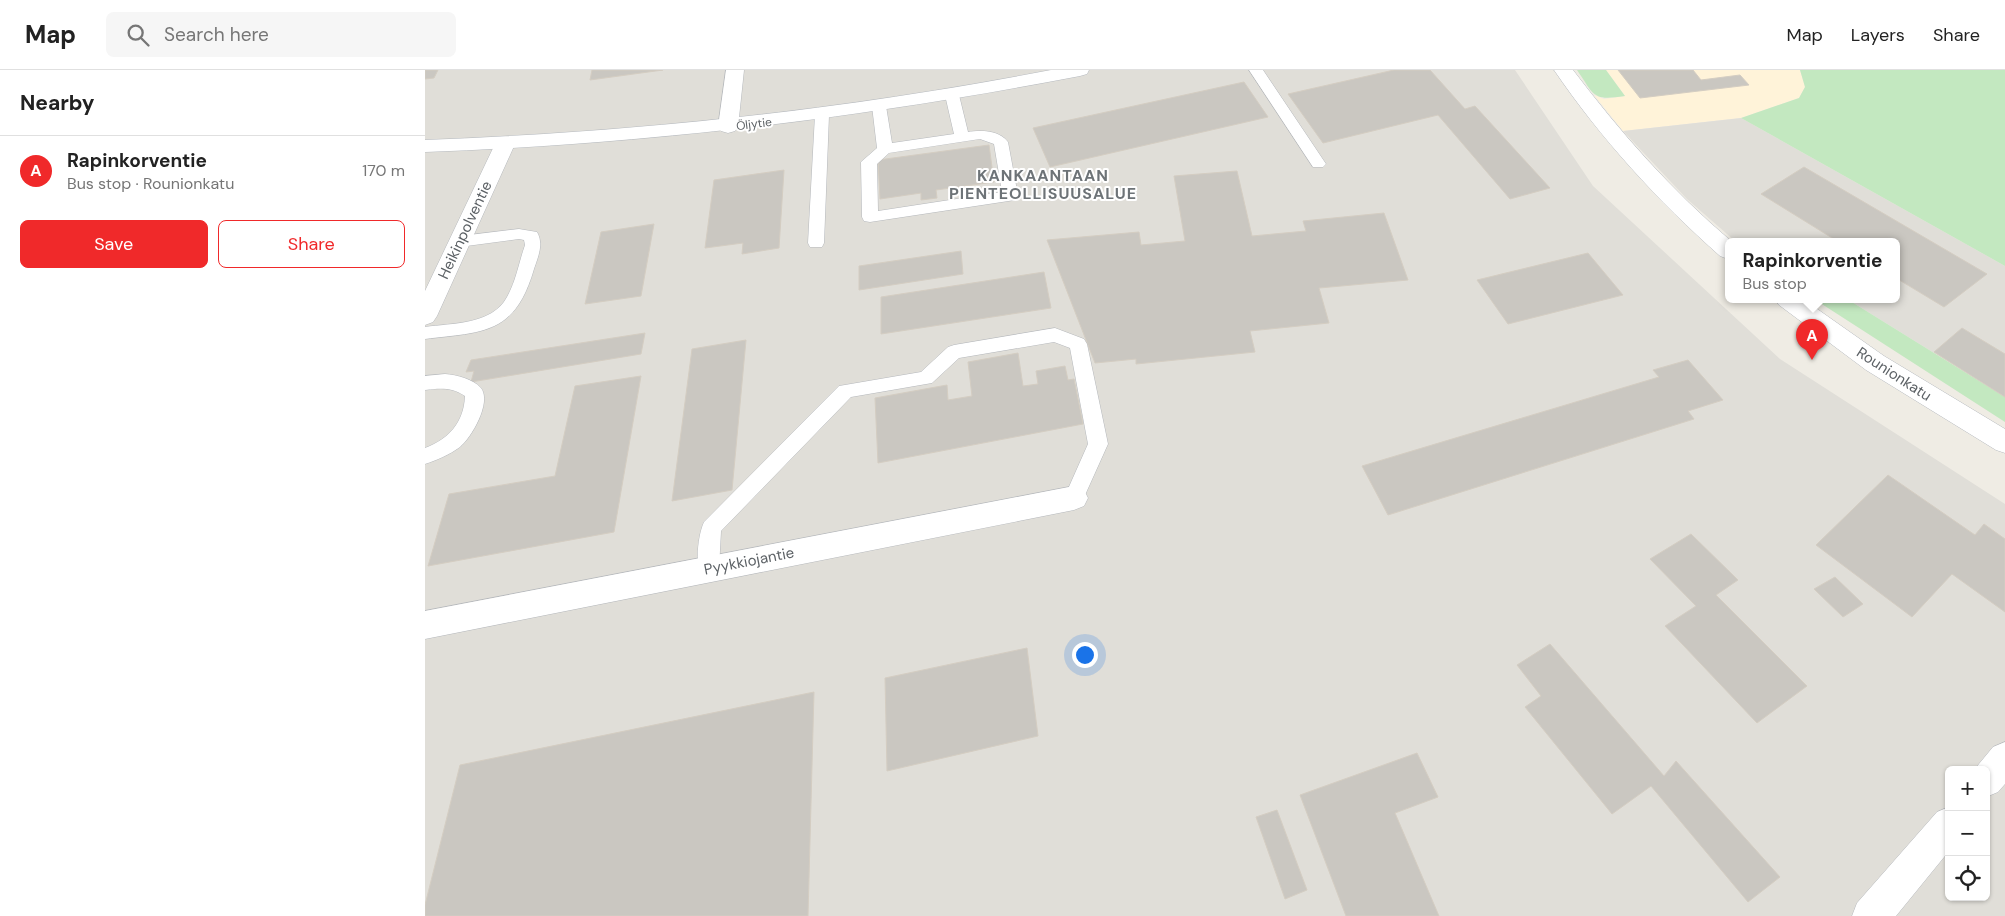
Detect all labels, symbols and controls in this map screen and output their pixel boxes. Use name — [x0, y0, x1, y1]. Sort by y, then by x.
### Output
search box — [106, 12, 456, 57]
text: Map — [25, 19, 76, 50]
icon: search — [124, 21, 152, 49]
text: Search here — [164, 22, 269, 47]
text: Map — [1787, 23, 1823, 47]
text: Layers — [1851, 23, 1905, 47]
text: Share — [1933, 23, 1980, 47]
text: Nearby — [20, 89, 94, 117]
street label: Öljytie — [735, 114, 773, 134]
text: Rapinkorventie — [67, 148, 207, 173]
text: A — [30, 160, 42, 181]
text: 170 m — [362, 160, 405, 181]
district label: KANKAANTAAN PIENTEOLLISUUSALUE — [949, 165, 1137, 204]
text: Bus stop · Rounionkatu — [67, 173, 234, 194]
street label: Heikinpolventie — [433, 178, 497, 282]
button: Save — [20, 220, 208, 268]
button: Share — [218, 220, 405, 268]
popup — [1725, 238, 1900, 303]
text: Rapinkorventie — [1743, 248, 1883, 273]
text: Bus stop — [1743, 273, 1807, 294]
pin: A — [1796, 319, 1828, 360]
street label: Rounionkatu — [1853, 342, 1935, 406]
street label: Pyykkiojantie — [702, 542, 796, 580]
your location — [1072, 642, 1098, 668]
map controls — [1945, 766, 1990, 901]
button: + — [1945, 766, 1990, 811]
button: − — [1945, 811, 1990, 856]
button: locate — [1945, 856, 1990, 901]

